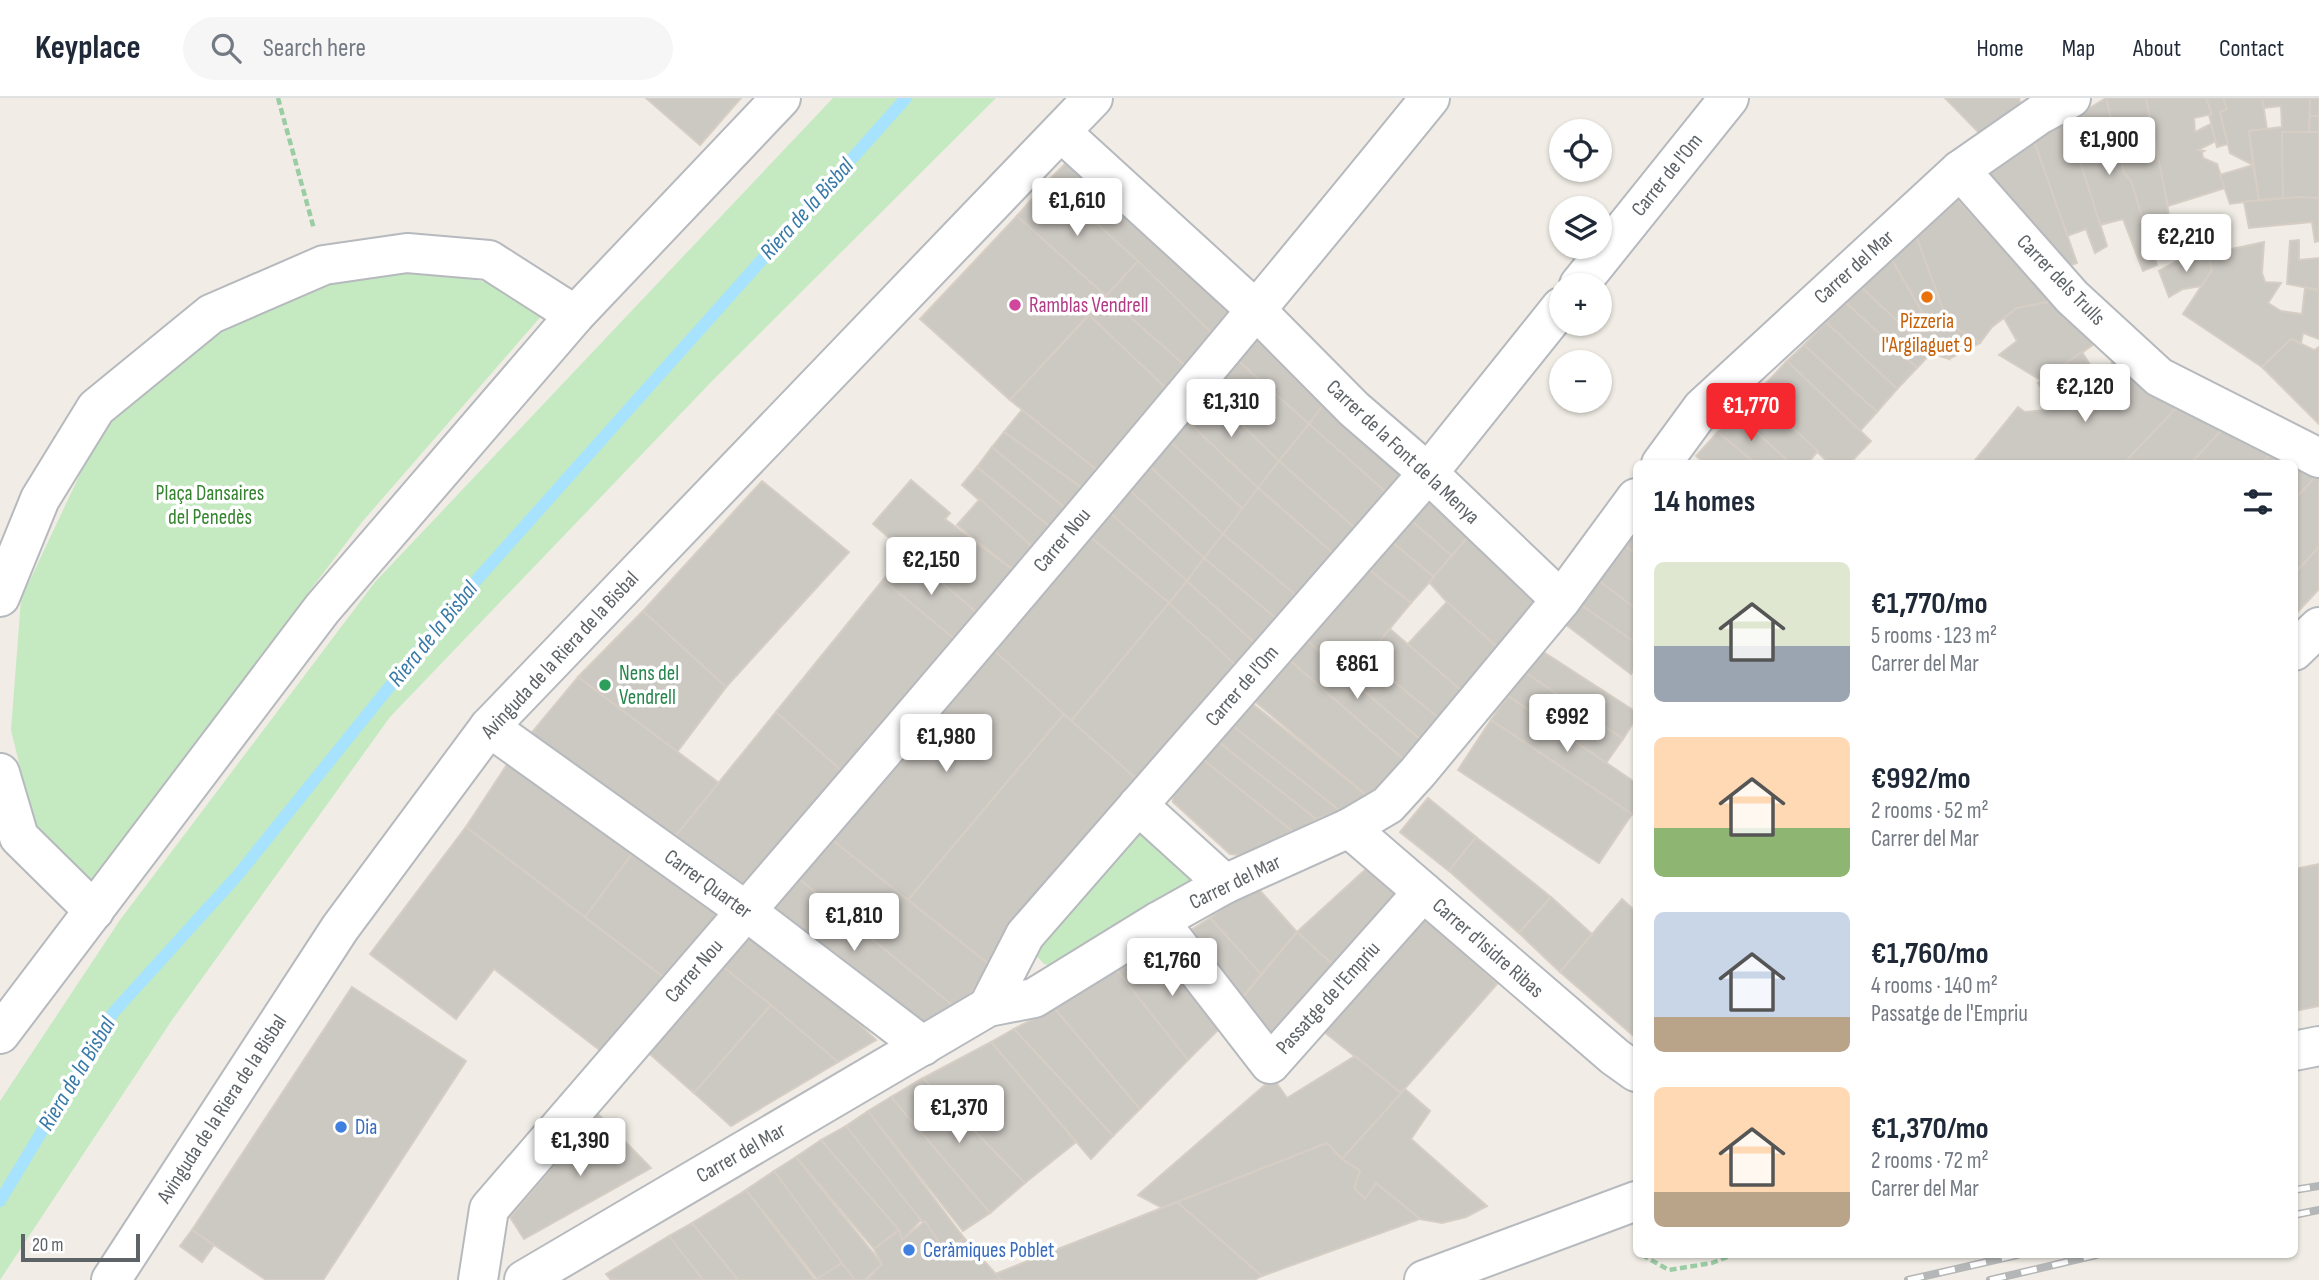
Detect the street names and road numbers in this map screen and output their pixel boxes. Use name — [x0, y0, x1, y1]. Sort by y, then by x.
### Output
street label: Carrer de l'Om — [1626, 129, 1708, 221]
street label: Carrer del Mar — [1809, 225, 1899, 309]
street label: Carrer dels Trulls — [2012, 229, 2110, 331]
street label: Carrer de la Font de la Menya — [1321, 375, 1485, 529]
street label: Carrer Nou — [1028, 503, 1096, 577]
street label: Avinguda de la Riera de la Bisbal — [475, 566, 644, 745]
street label: Carrer de l'Om — [1200, 640, 1284, 732]
street label: Carrer Quarter — [660, 844, 756, 924]
street label: Carrer del Mar — [1185, 849, 1285, 915]
street label: Carrer d'Isidre Ribas — [1427, 893, 1549, 1003]
street label: Carrer Nou — [660, 934, 728, 1008]
street label: Passatge de l'Empriu — [1271, 936, 1385, 1060]
street label: Avinguda de la Riera de la Bisbal — [151, 1010, 292, 1209]
street label: Carrer del Mar — [692, 1118, 790, 1188]

